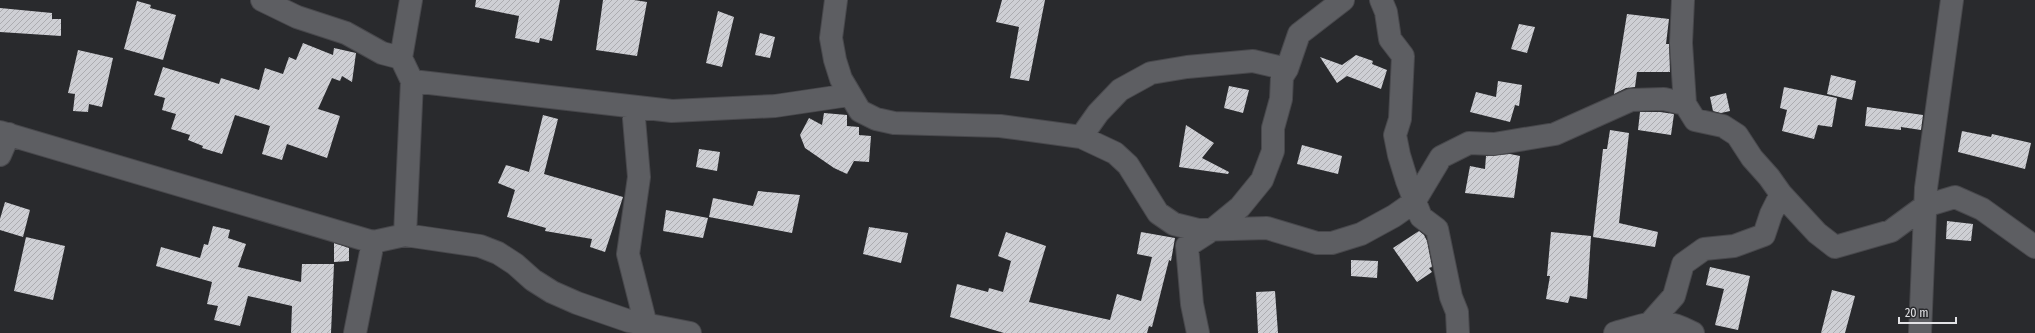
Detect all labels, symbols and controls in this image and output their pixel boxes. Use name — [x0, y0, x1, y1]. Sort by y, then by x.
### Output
scale bar — [1899, 299, 1956, 325]
text: 20 m — [1905, 306, 1929, 320]

